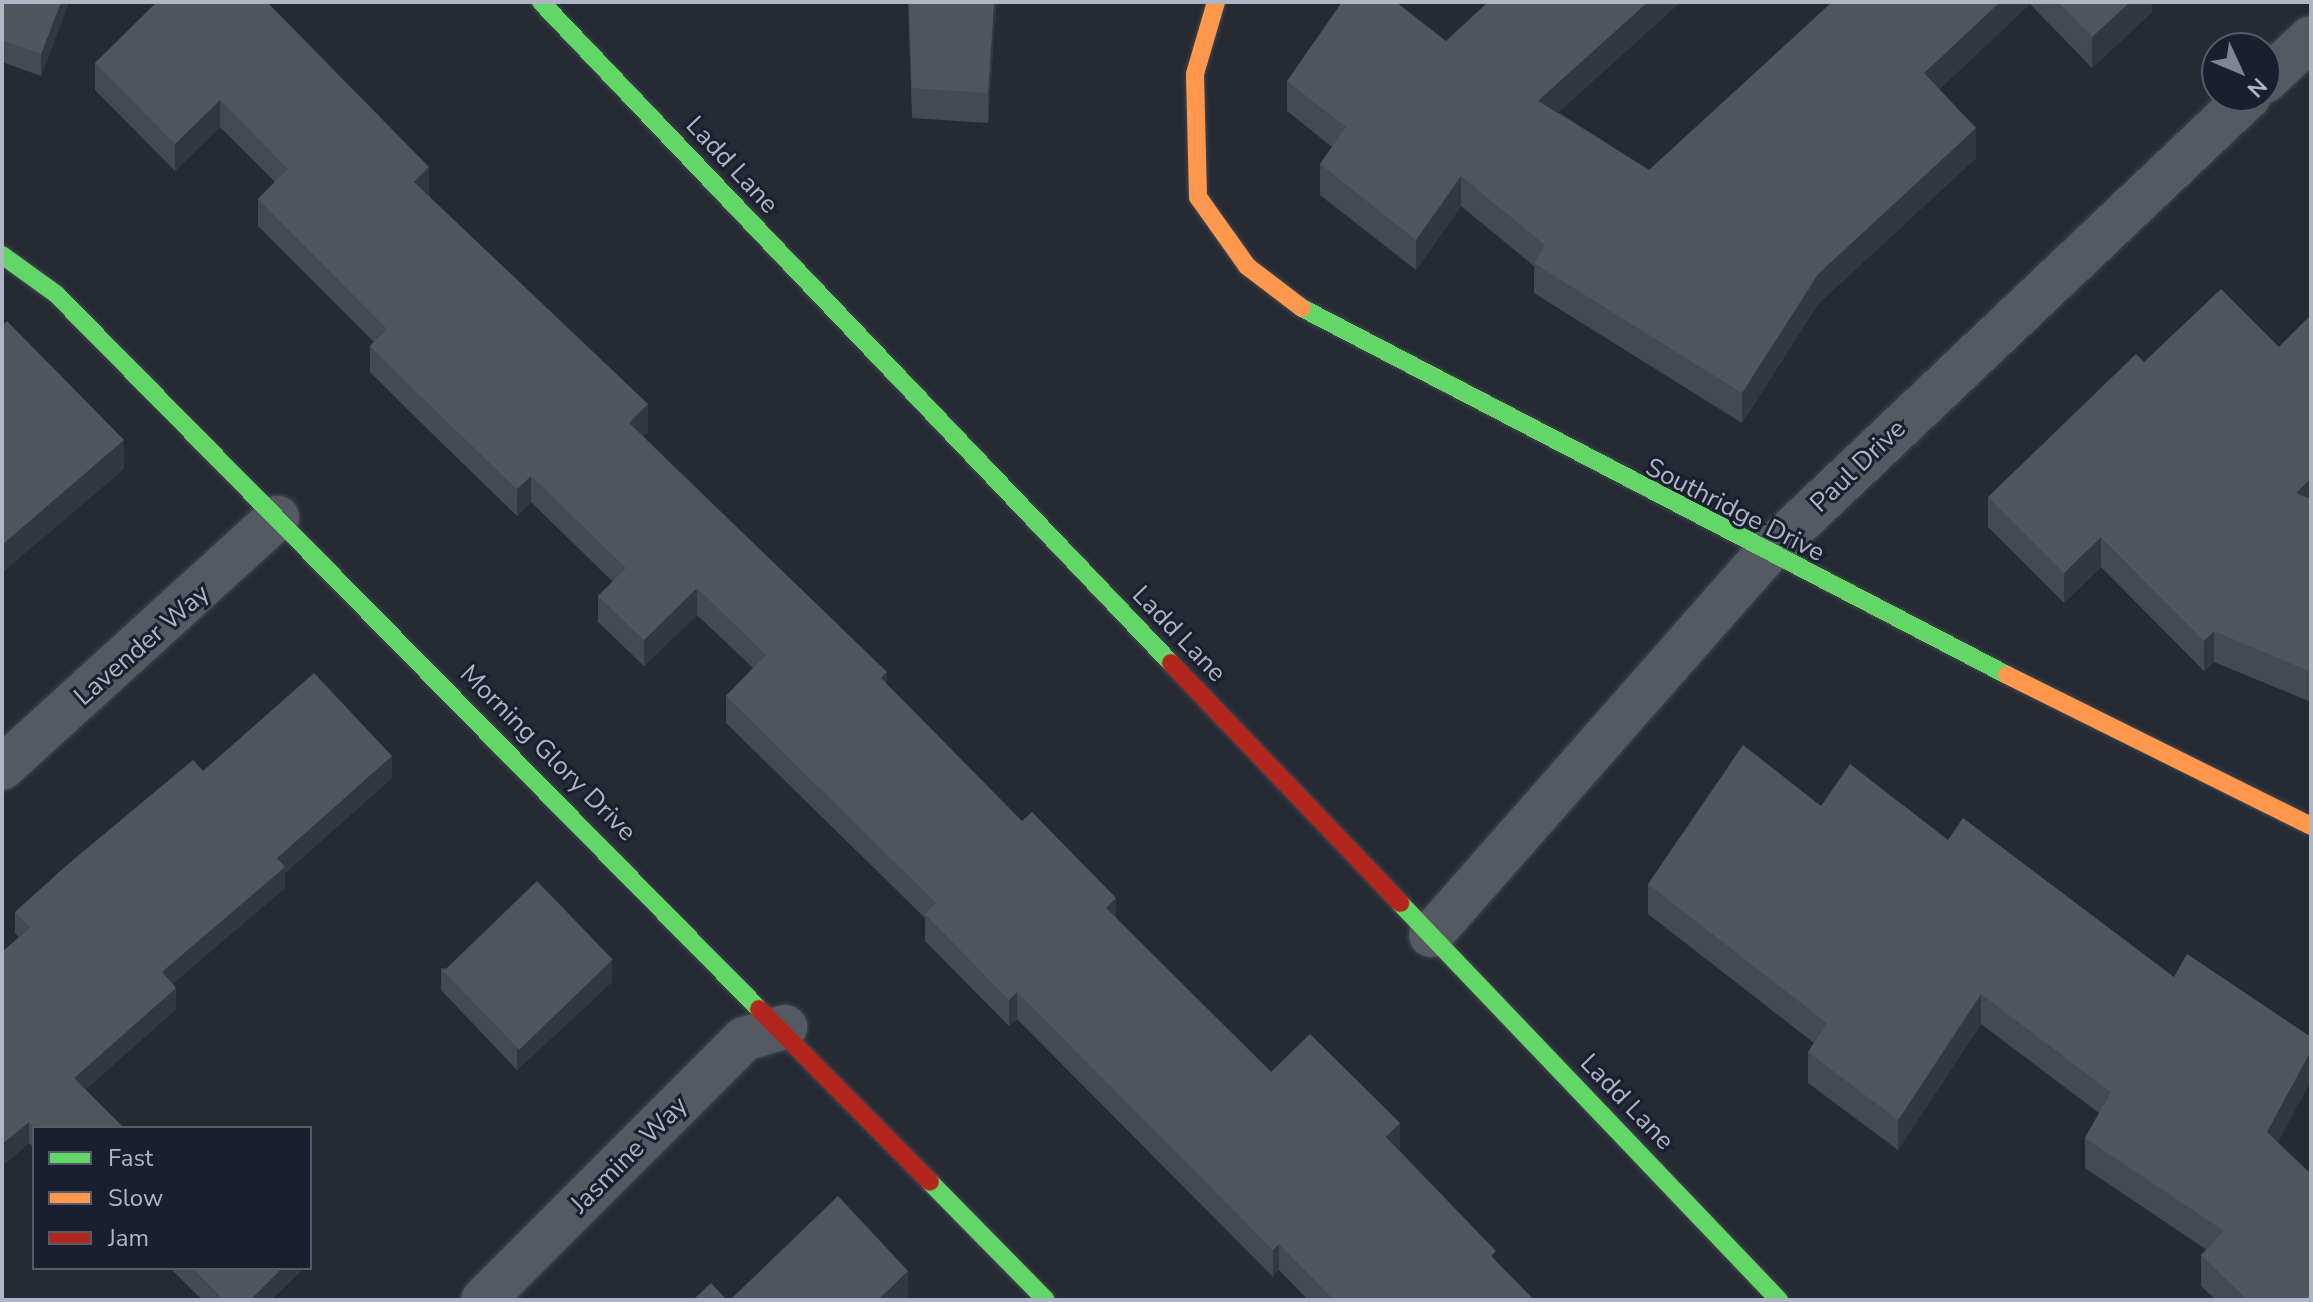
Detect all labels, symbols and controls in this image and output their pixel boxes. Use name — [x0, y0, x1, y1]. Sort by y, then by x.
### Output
north arrow — [2201, 32, 2281, 112]
text: N — [2240, 71, 2273, 104]
street label: Ladd Lane — [679, 110, 785, 220]
street label: Paul Drive — [1804, 413, 1912, 519]
street label: Southridge Drive — [1640, 451, 1830, 569]
street label: Lavender Way — [68, 578, 216, 712]
street label: Ladd Lane — [1126, 580, 1232, 688]
street label: Morning Glory Drive — [453, 658, 643, 848]
street label: Ladd Lane — [1574, 1048, 1680, 1156]
street label: Jasmine Way — [564, 1090, 694, 1220]
legend — [32, 1126, 312, 1270]
text: Fast — [108, 1142, 153, 1174]
text: Slow — [108, 1182, 163, 1214]
text: Jam — [108, 1222, 149, 1254]

